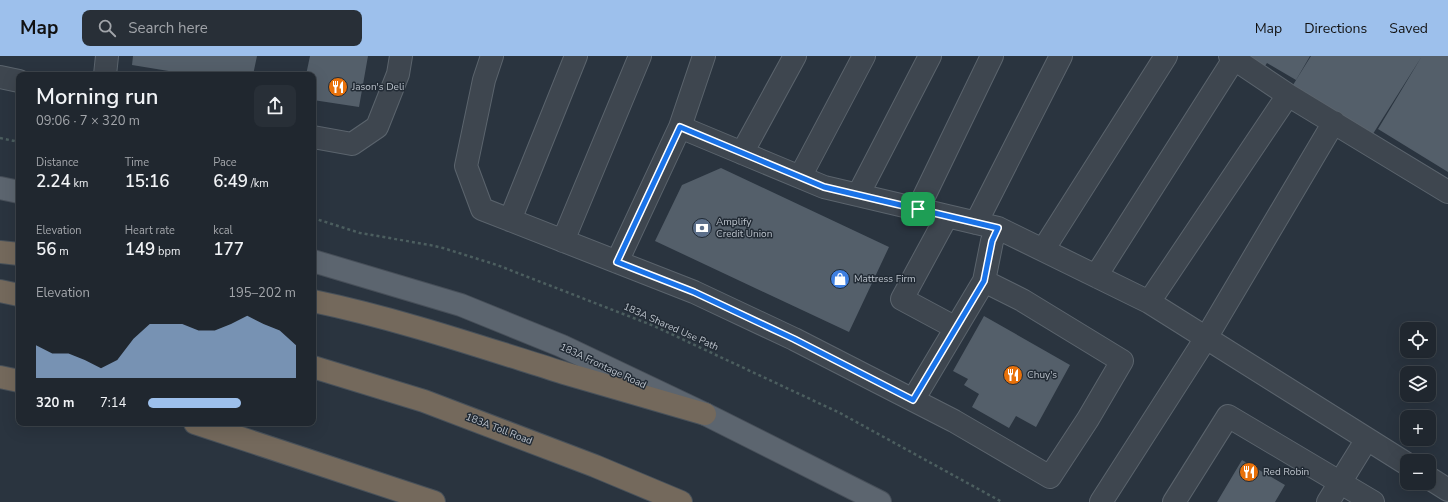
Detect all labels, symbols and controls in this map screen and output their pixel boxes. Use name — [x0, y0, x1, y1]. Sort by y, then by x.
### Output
search box — [82, 10, 362, 46]
text: Map — [20, 15, 58, 41]
icon: search — [96, 17, 118, 39]
text: Search here — [128, 18, 208, 38]
text: Map — [1255, 19, 1282, 38]
text: Directions — [1304, 19, 1367, 38]
text: Saved — [1389, 19, 1428, 38]
restaurant icon: Jason's Deli — [327, 76, 349, 98]
place label: Jason's Deli — [351, 80, 404, 94]
text: Morning run — [36, 82, 159, 112]
button: share — [254, 85, 296, 127]
text: 09:06 · 7 × 320 m — [36, 112, 140, 130]
text: Distance — [36, 155, 79, 170]
text: Time — [125, 155, 149, 170]
text: Pace — [213, 155, 237, 170]
text: 2.24 — [36, 170, 71, 193]
text: 15:16 — [125, 170, 170, 193]
text: 6:49 — [213, 170, 248, 193]
text: km — [71, 176, 88, 191]
text: /km — [248, 176, 269, 191]
pin — [901, 192, 935, 226]
icon: arrive — [907, 198, 929, 220]
place label: Amplify Credit Union — [716, 215, 772, 241]
bank icon: Amplify Credit Union — [691, 217, 713, 239]
text: Elevation — [36, 223, 82, 238]
text: Heart rate — [125, 223, 175, 238]
text: kcal — [213, 223, 233, 238]
text: 56 — [36, 238, 56, 261]
text: 149 — [125, 238, 155, 261]
text: 177 — [213, 238, 244, 261]
text: m — [56, 244, 69, 259]
text: bpm — [155, 244, 180, 259]
shop icon: Mattress Firm — [829, 268, 851, 290]
place label: Mattress Firm — [854, 272, 916, 286]
text: Elevation — [36, 284, 90, 302]
text: 195–202 m — [228, 284, 296, 302]
street label: 183A Shared Use Path — [621, 300, 721, 354]
map controls — [1400, 322, 1436, 490]
button: locate — [1400, 322, 1436, 358]
street label: 183A Frontage Road — [558, 340, 649, 392]
restaurant icon: Chuy's — [1002, 364, 1024, 386]
button: layers — [1400, 366, 1436, 402]
place label: Chuy's — [1027, 368, 1057, 382]
text: 320 m — [36, 394, 74, 412]
text: 7:14 — [100, 394, 126, 412]
street label: 183A Toll Road — [464, 410, 535, 448]
button: + — [1400, 410, 1436, 446]
button: − — [1400, 454, 1436, 490]
restaurant icon: Red Robin — [1238, 461, 1260, 483]
place label: Red Robin — [1263, 465, 1309, 479]

